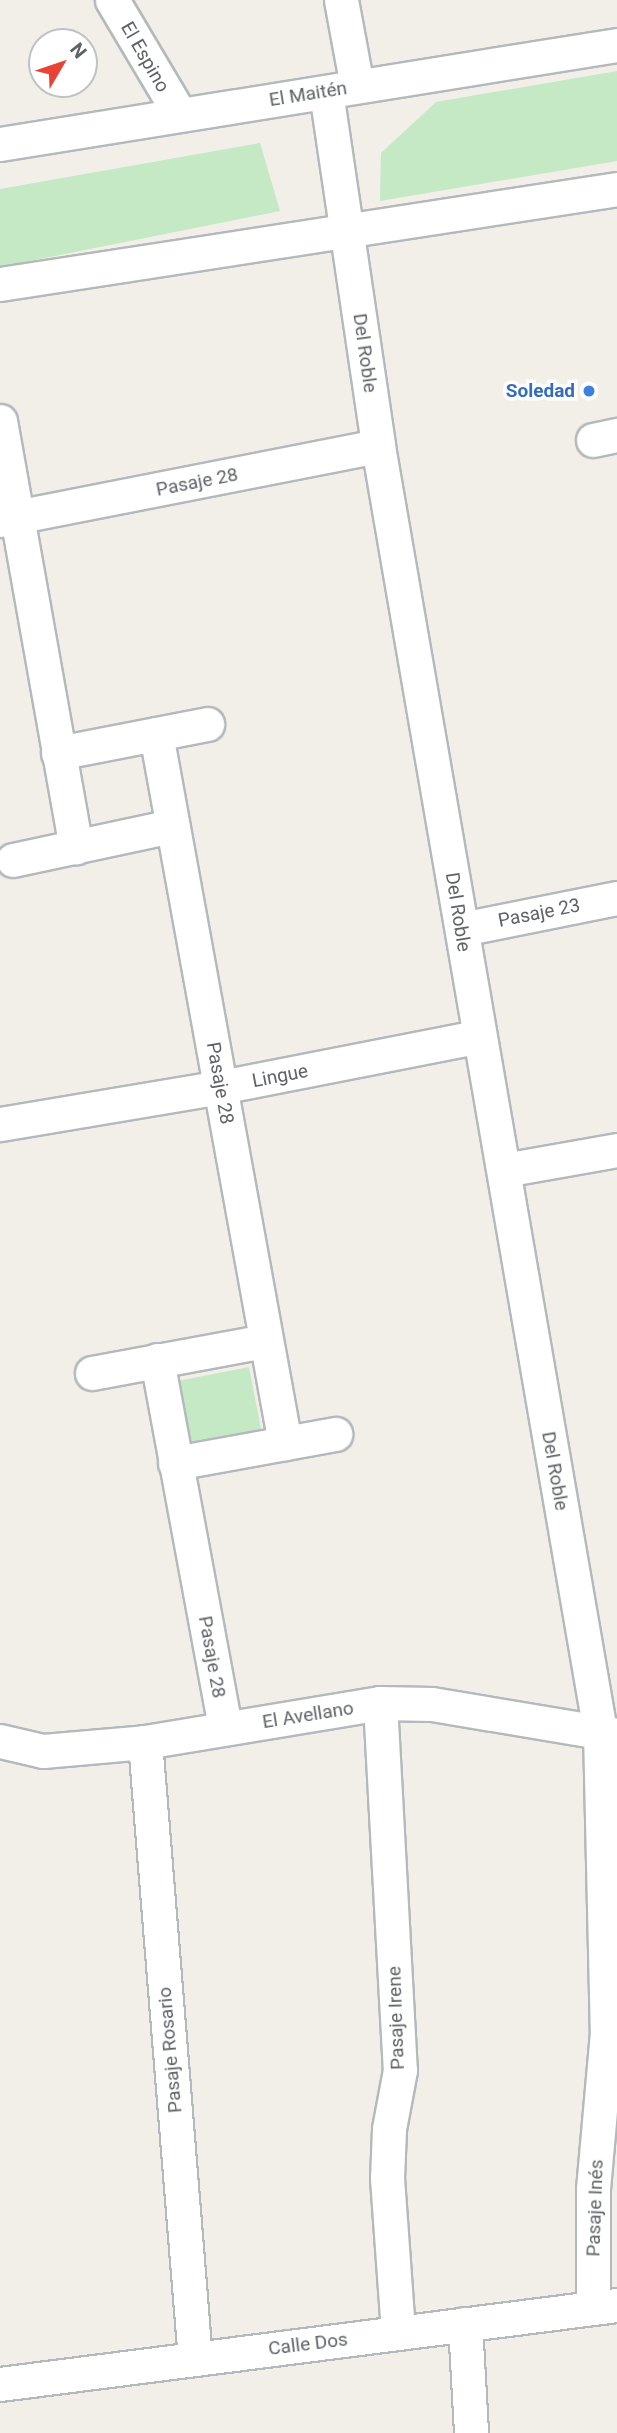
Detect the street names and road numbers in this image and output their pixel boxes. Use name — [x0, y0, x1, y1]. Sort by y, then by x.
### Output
street label: El Espino — [116, 18, 174, 96]
street label: El Maitén — [267, 77, 349, 111]
street label: Del Roble — [348, 312, 382, 394]
street label: Pasaje 28 — [154, 463, 240, 501]
street label: Del Roble — [440, 871, 476, 953]
street label: Pasaje 23 — [496, 894, 582, 932]
street label: Pasaje 28 — [202, 1040, 238, 1126]
street label: Lingue — [250, 1059, 310, 1093]
street label: Del Roble — [537, 1430, 573, 1512]
street label: Pasaje 28 — [194, 1614, 230, 1700]
street label: El Avellano — [261, 1697, 355, 1733]
street label: Pasaje Irene — [383, 1966, 409, 2070]
street label: Pasaje Rosario — [153, 1986, 187, 2114]
street label: Pasaje Inés — [582, 2159, 608, 2257]
street label: Calle Dos — [267, 2328, 349, 2360]

